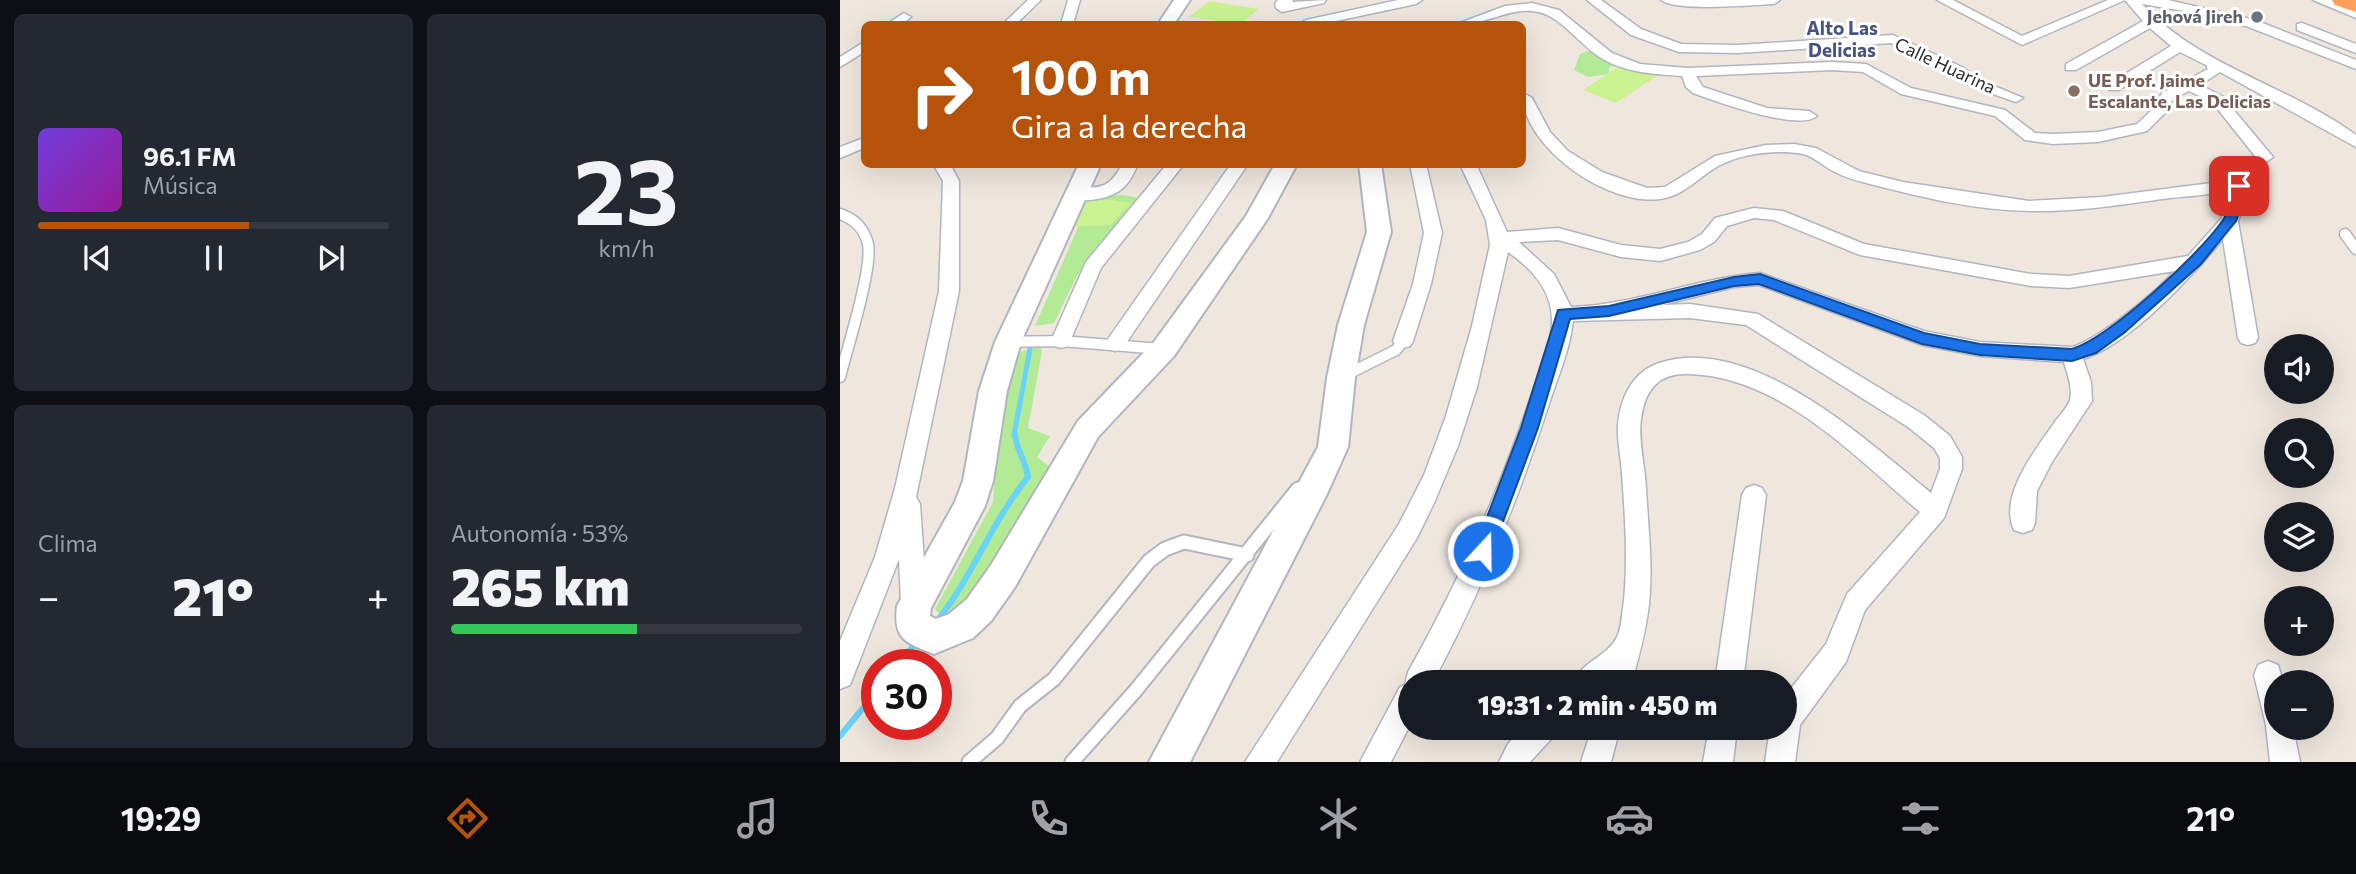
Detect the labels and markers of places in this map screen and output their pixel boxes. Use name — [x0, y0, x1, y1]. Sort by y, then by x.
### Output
place label: Jehová Jireh — [2147, 5, 2243, 27]
marker: Jehová Jireh — [2249, 9, 2265, 25]
place label: UE Prof. Jaime Escalante, Las Delicias — [2088, 69, 2271, 112]
marker: UE Prof. Jaime Escalante, Las Delicias — [2066, 83, 2082, 99]
pin — [2209, 156, 2269, 216]

